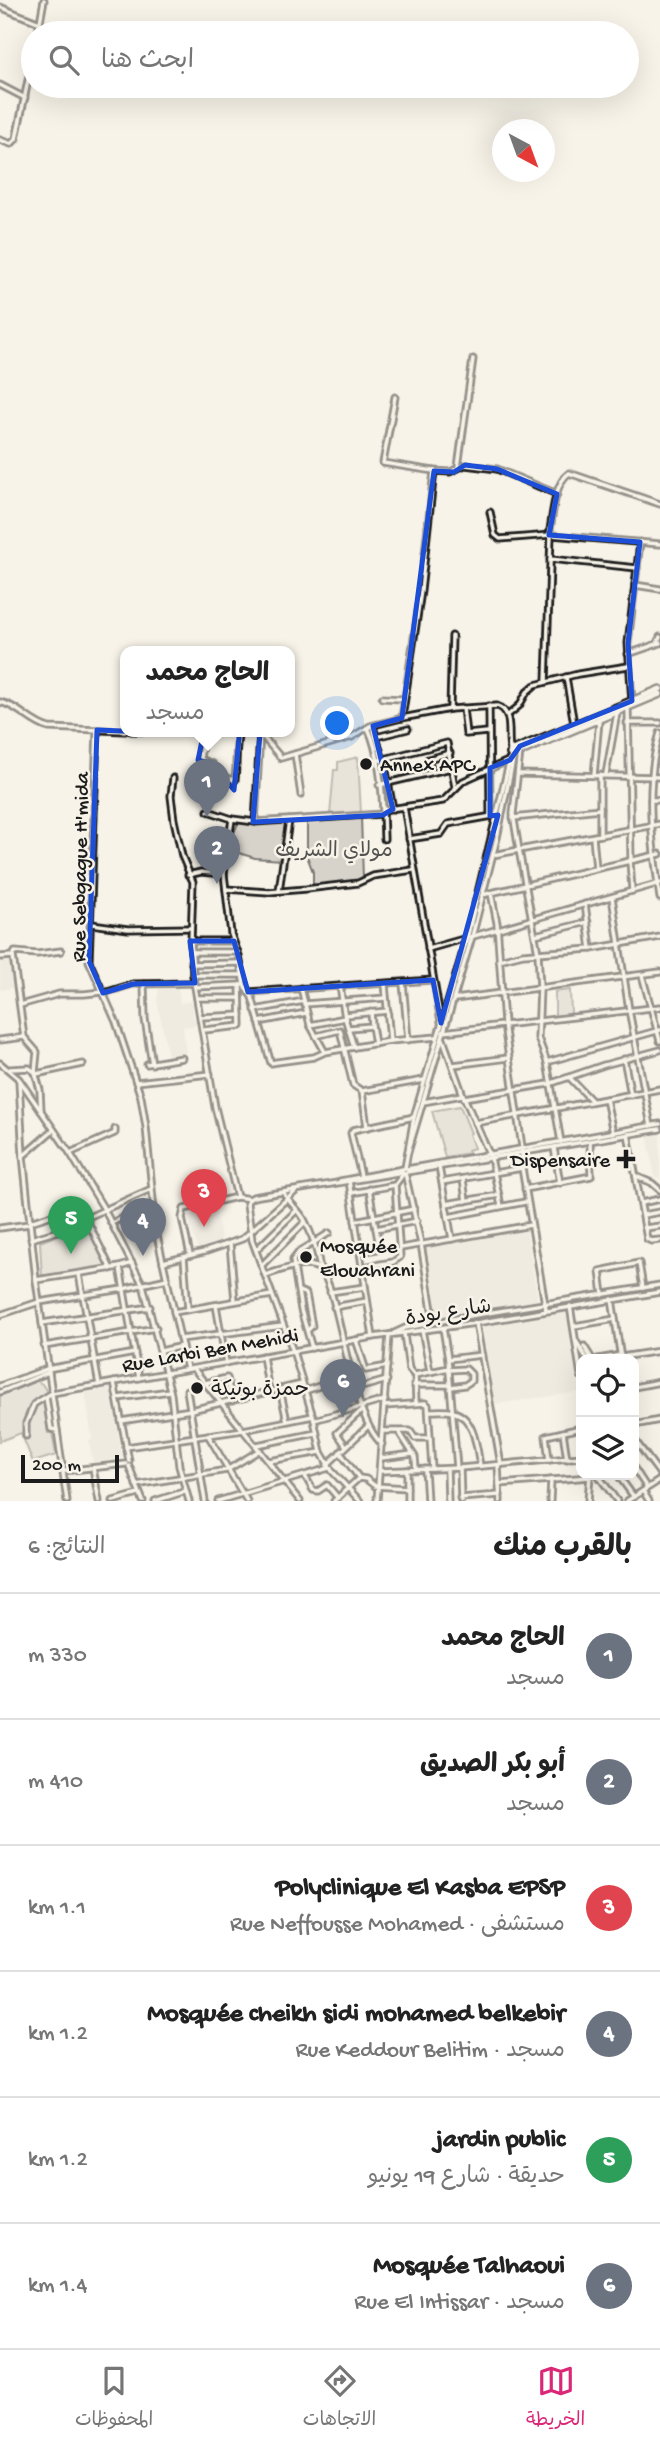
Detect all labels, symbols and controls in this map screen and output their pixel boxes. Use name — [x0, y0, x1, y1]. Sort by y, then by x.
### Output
search box — [21, 21, 639, 98]
icon: search — [45, 41, 83, 79]
text: ابحث هنا — [101, 47, 194, 78]
north arrow — [492, 119, 555, 182]
popup — [120, 646, 295, 737]
text: الحاج محمد — [146, 660, 269, 691]
text: مسجد — [146, 701, 205, 728]
your location — [320, 706, 354, 740]
place label: Annex APC — [380, 755, 476, 780]
marker: Annex APC — [358, 756, 374, 772]
pin: 1 — [184, 759, 230, 817]
street label: Rue Sebgague H'mida — [68, 770, 97, 962]
pin: 2 — [194, 826, 240, 884]
park label: مولاي الشريف — [275, 840, 393, 865]
marker: Dispensaire — [616, 1149, 636, 1169]
place label: Dispensaire — [509, 1150, 611, 1175]
pin: 3 — [181, 1169, 227, 1227]
pin: 5 — [48, 1196, 94, 1254]
pin: 4 — [120, 1198, 166, 1256]
place label: Mosquée Elouahrani — [320, 1236, 415, 1285]
marker: Mosquée Elouahrani — [298, 1249, 314, 1265]
street label: شارع بودة — [404, 1295, 493, 1334]
street label: Rue Larbi Ben Mehidi — [120, 1325, 301, 1380]
map controls — [576, 1354, 639, 1480]
button: locate — [576, 1354, 639, 1417]
pin: 6 — [320, 1359, 366, 1417]
place label: حمزة بوتيكة — [211, 1379, 309, 1404]
marker: حمزة بوتيكة — [189, 1380, 205, 1396]
button: layers — [576, 1417, 639, 1480]
scale bar — [21, 1452, 119, 1484]
text: 200 m — [32, 1455, 81, 1478]
text: بالقرب منك — [493, 1532, 632, 1567]
text: النتائج: 6 — [28, 1535, 105, 1562]
text: الحاج محمد — [441, 1625, 565, 1656]
text: 330 m — [28, 1643, 87, 1670]
text: 1 — [604, 1643, 614, 1670]
text: مسجد — [506, 1666, 565, 1693]
text: أبو بكر الصديق — [420, 1751, 565, 1782]
text: 410 m — [28, 1769, 83, 1796]
text: 2 — [603, 1769, 615, 1796]
text: مسجد — [506, 1792, 565, 1819]
text: Polyclinique El Kasba EPSP — [275, 1874, 565, 1905]
text: 1.1 km — [28, 1895, 86, 1922]
text: 3 — [603, 1895, 615, 1922]
text: مستشفى · Rue Neffousse Mohamed — [230, 1912, 565, 1939]
text: Mosquée cheikh sidi mohamed belkebir — [147, 2000, 565, 2031]
text: 1.2 km — [28, 2021, 88, 2048]
text: 4 — [604, 2021, 614, 2048]
text: مسجد · Rue Keddour Belitim — [295, 2038, 565, 2065]
text: jardin public — [435, 2126, 565, 2157]
text: 1.2 km — [28, 2147, 88, 2174]
text: 5 — [603, 2147, 615, 2174]
text: حديقة · شارع 19 يونيو — [368, 2164, 565, 2191]
text: Mosquée Talhaoui — [373, 2252, 565, 2283]
text: 1.4 km — [28, 2273, 87, 2300]
text: 6 — [603, 2273, 615, 2300]
text: مسجد · Rue El Intissar — [354, 2290, 565, 2317]
tab: المحفوظات — [75, 2362, 153, 2435]
tab: الاتجاهات — [303, 2362, 376, 2435]
tab: الخريطة — [526, 2362, 585, 2435]

